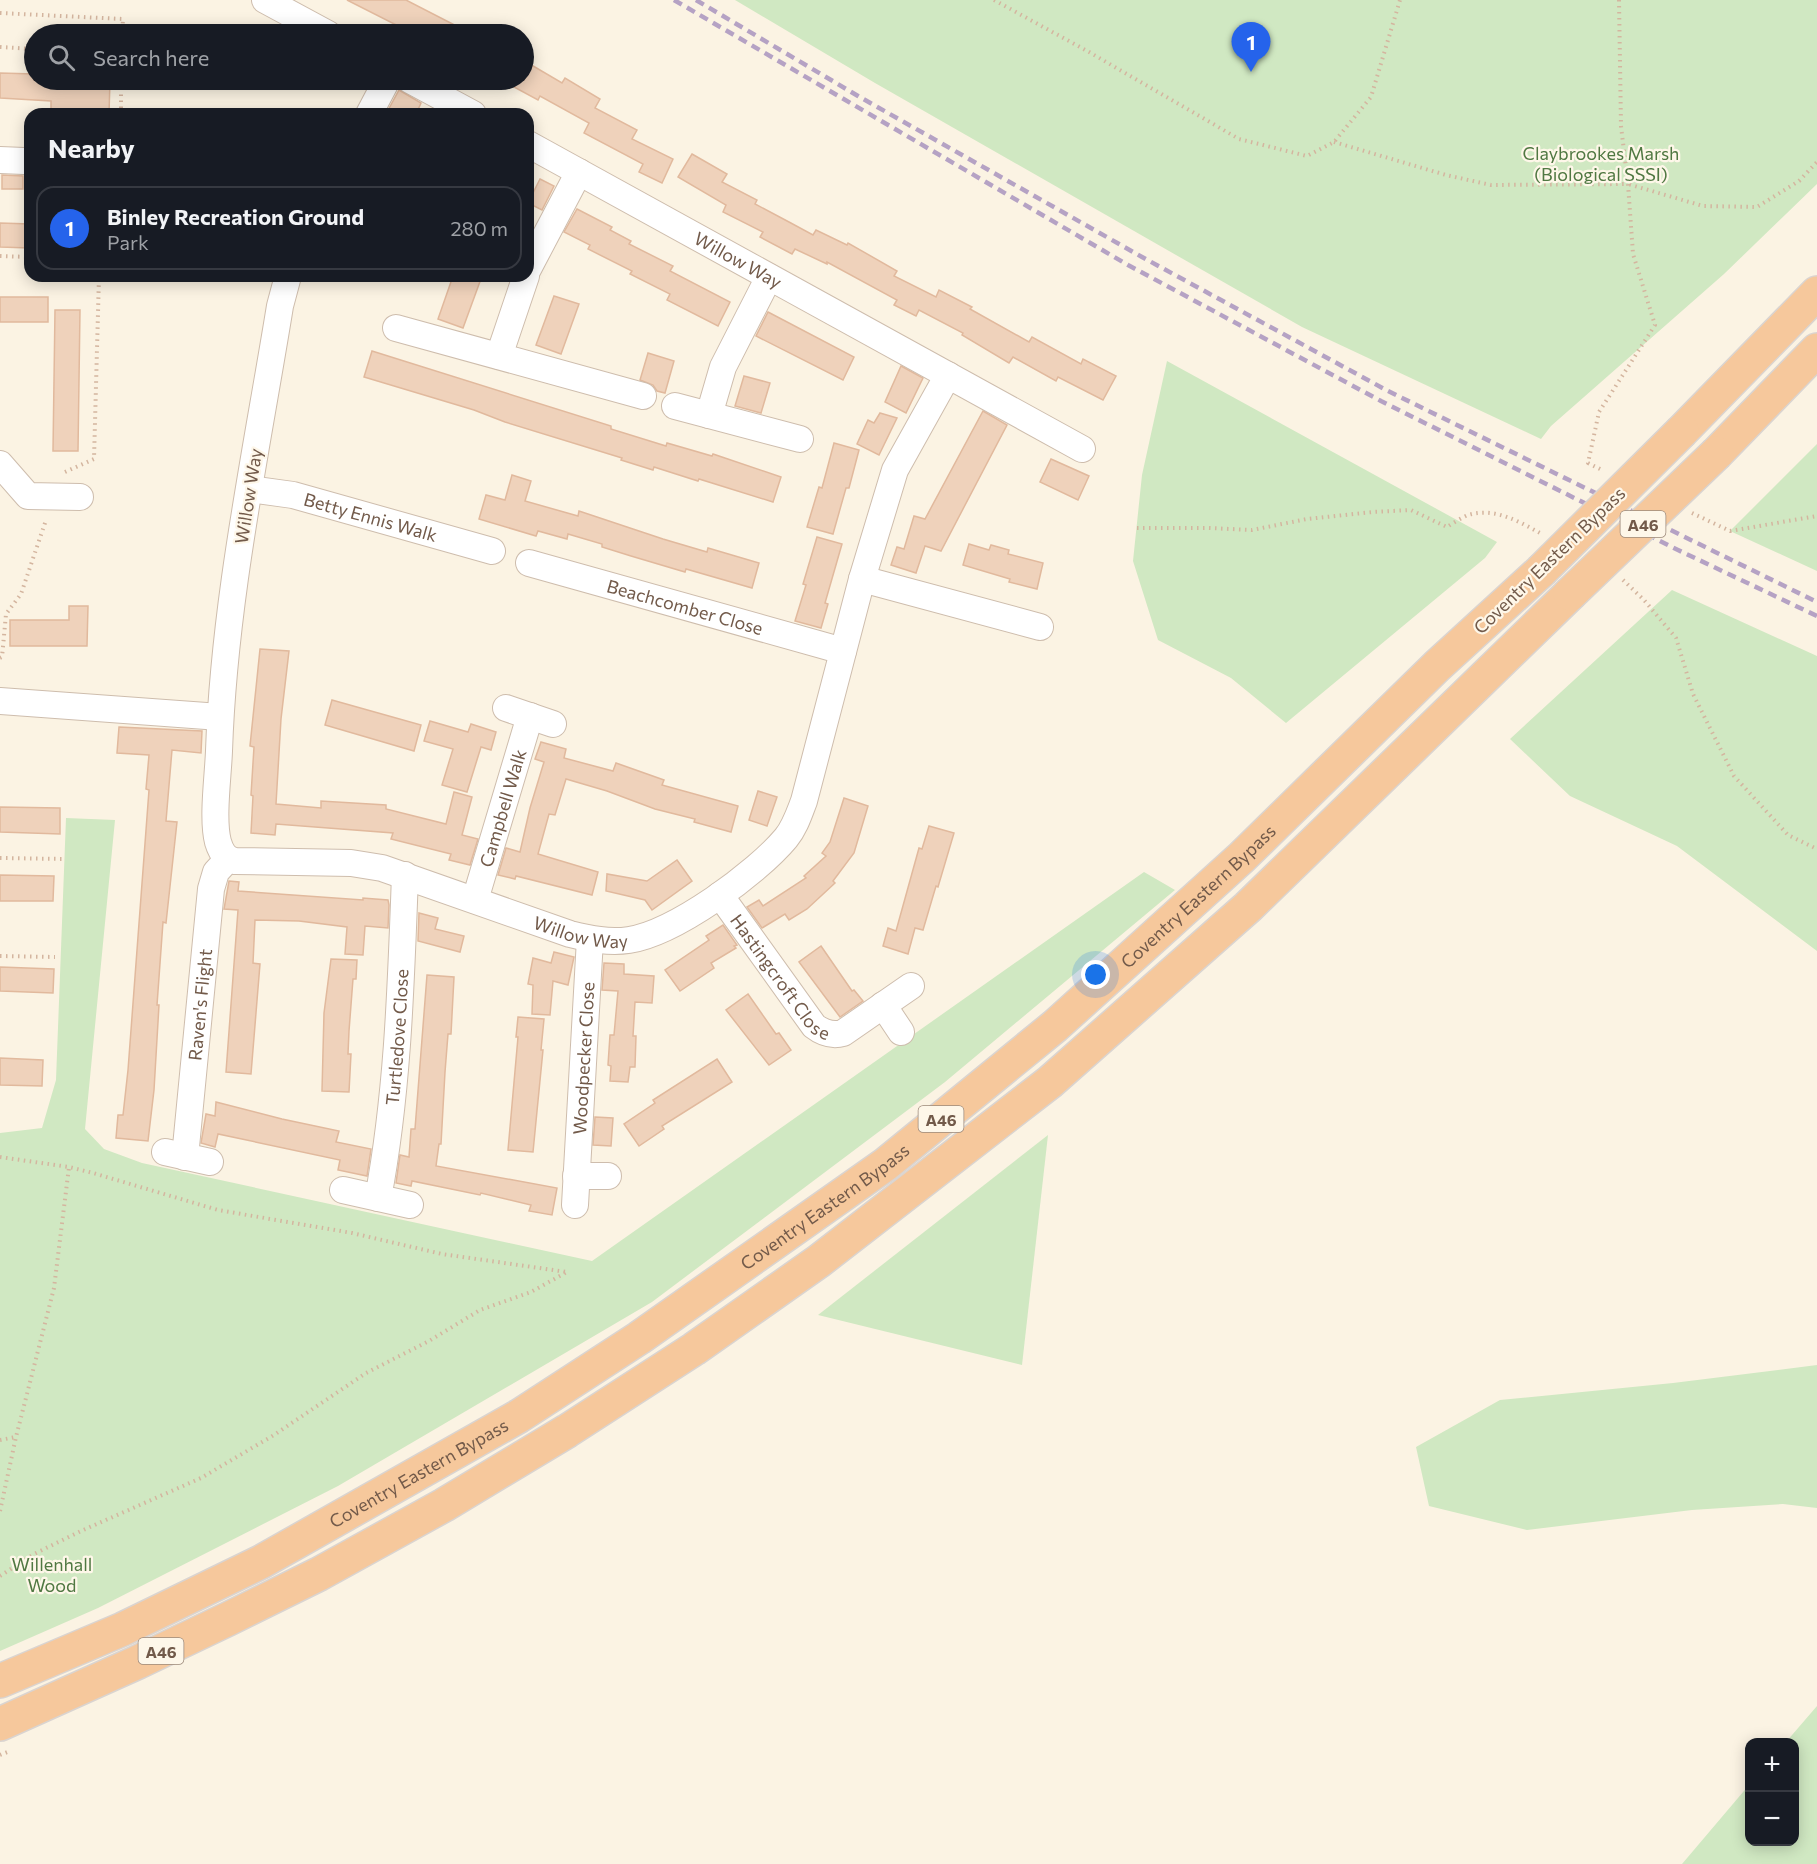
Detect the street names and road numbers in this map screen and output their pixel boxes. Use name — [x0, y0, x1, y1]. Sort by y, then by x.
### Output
street label: Willow Way — [691, 227, 786, 293]
street label: Willow Way — [230, 447, 266, 545]
street label: Coventry Eastern Bypass — [1469, 482, 1629, 638]
street label: Betty Ennis Walk — [301, 488, 440, 546]
road number: A46 — [1620, 511, 1666, 537]
street label: Beachcomber Close — [604, 574, 766, 639]
street label: Campbell Walk — [474, 746, 531, 870]
street label: Coventry Eastern Bypass — [1116, 820, 1280, 972]
street label: Hastingcroft Close — [726, 909, 833, 1044]
street label: Willow Way — [531, 911, 629, 952]
street label: Raven's Flight — [183, 948, 216, 1062]
street label: Turtledove Close — [381, 969, 412, 1107]
street label: Woodpecker Close — [568, 981, 599, 1135]
road number: A46 — [918, 1106, 964, 1132]
street label: Coventry Eastern Bypass — [736, 1139, 913, 1274]
street label: Coventry Eastern Bypass — [325, 1413, 512, 1532]
road number: A46 — [138, 1638, 184, 1664]

